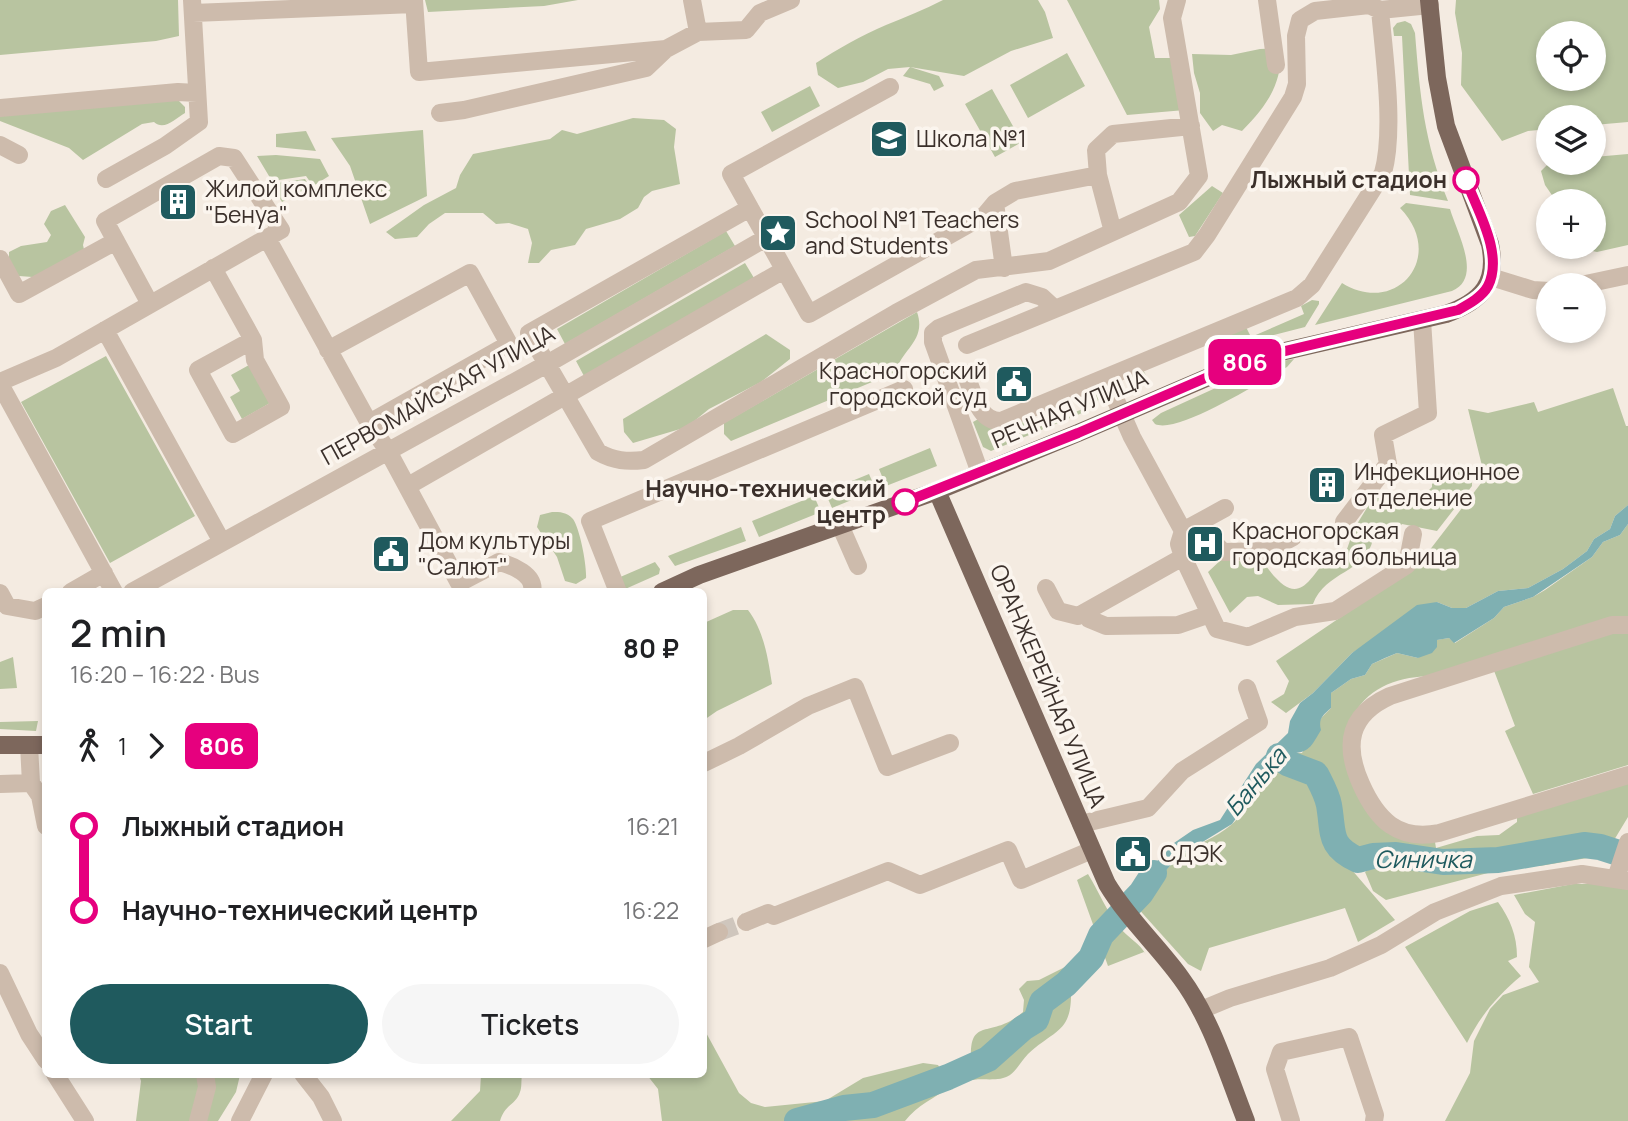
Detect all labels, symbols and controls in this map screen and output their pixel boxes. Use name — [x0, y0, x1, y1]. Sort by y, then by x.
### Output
map controls — [1536, 21, 1606, 343]
button: locate — [1536, 21, 1606, 91]
button: layers — [1536, 105, 1606, 175]
school or university icon: Школа №1 — [868, 118, 910, 160]
place label: Школа №1 — [916, 122, 1027, 154]
place label: Лыжный стадион — [1250, 163, 1447, 195]
marker: Лыжный стадион — [1453, 167, 1479, 193]
place label: Жилой комплекс "Бенуа" — [205, 172, 387, 230]
building icon: Жилой комплекс "Бенуа" — [157, 181, 199, 223]
button: + — [1536, 189, 1606, 259]
place label: School №1 Teachers and Students — [805, 203, 1019, 261]
place icon: School №1 Teachers and Students — [757, 212, 799, 254]
button: − — [1536, 273, 1606, 343]
street label: ПЕРВОМАЙСКАЯ УЛИЦА — [315, 316, 561, 472]
line badge: 806 — [1205, 339, 1285, 385]
text: 806 — [1222, 345, 1268, 378]
place label: Красногорский городской суд — [819, 354, 987, 412]
street label: РЕЧНАЯ УЛИЦА — [987, 361, 1153, 455]
public building icon: Красногорский городской суд — [993, 363, 1035, 405]
place label: Инфекционное отделение — [1354, 455, 1520, 513]
building icon: Инфекционное отделение — [1306, 464, 1348, 506]
place label: Научно-технический центр — [645, 472, 886, 530]
marker: Научно-технический центр — [892, 489, 918, 515]
place label: Красногорская городская больница — [1232, 514, 1457, 572]
hospital icon: Красногорская городская больница — [1184, 523, 1226, 565]
place label: Дом культуры "Салют" — [418, 524, 570, 582]
public building icon: Дом культуры "Салют" — [370, 533, 412, 575]
street label: ОРАНЖЕРЕЙНАЯ УЛИЦА — [983, 559, 1115, 813]
text: 2 min — [70, 606, 167, 658]
text: 80 ₽ — [623, 630, 679, 666]
text: 16:20 – 16:22 · Bus — [70, 658, 259, 690]
icon: walk — [70, 727, 108, 765]
icon: forward — [137, 727, 175, 765]
text: 806 — [199, 729, 244, 762]
text: 1 — [118, 730, 127, 762]
water label: Банька — [1216, 738, 1294, 822]
text: Лыжный стадион — [122, 808, 344, 844]
text: 16:21 — [627, 810, 679, 842]
public building icon: СДЭК — [1112, 833, 1154, 875]
place label: СДЭК — [1160, 837, 1223, 869]
water label: Синичка — [1375, 842, 1473, 875]
text: Научно-технический центр — [122, 892, 478, 928]
text: 16:22 — [623, 894, 679, 926]
button: Start — [70, 984, 368, 1064]
button: Tickets — [382, 984, 679, 1064]

